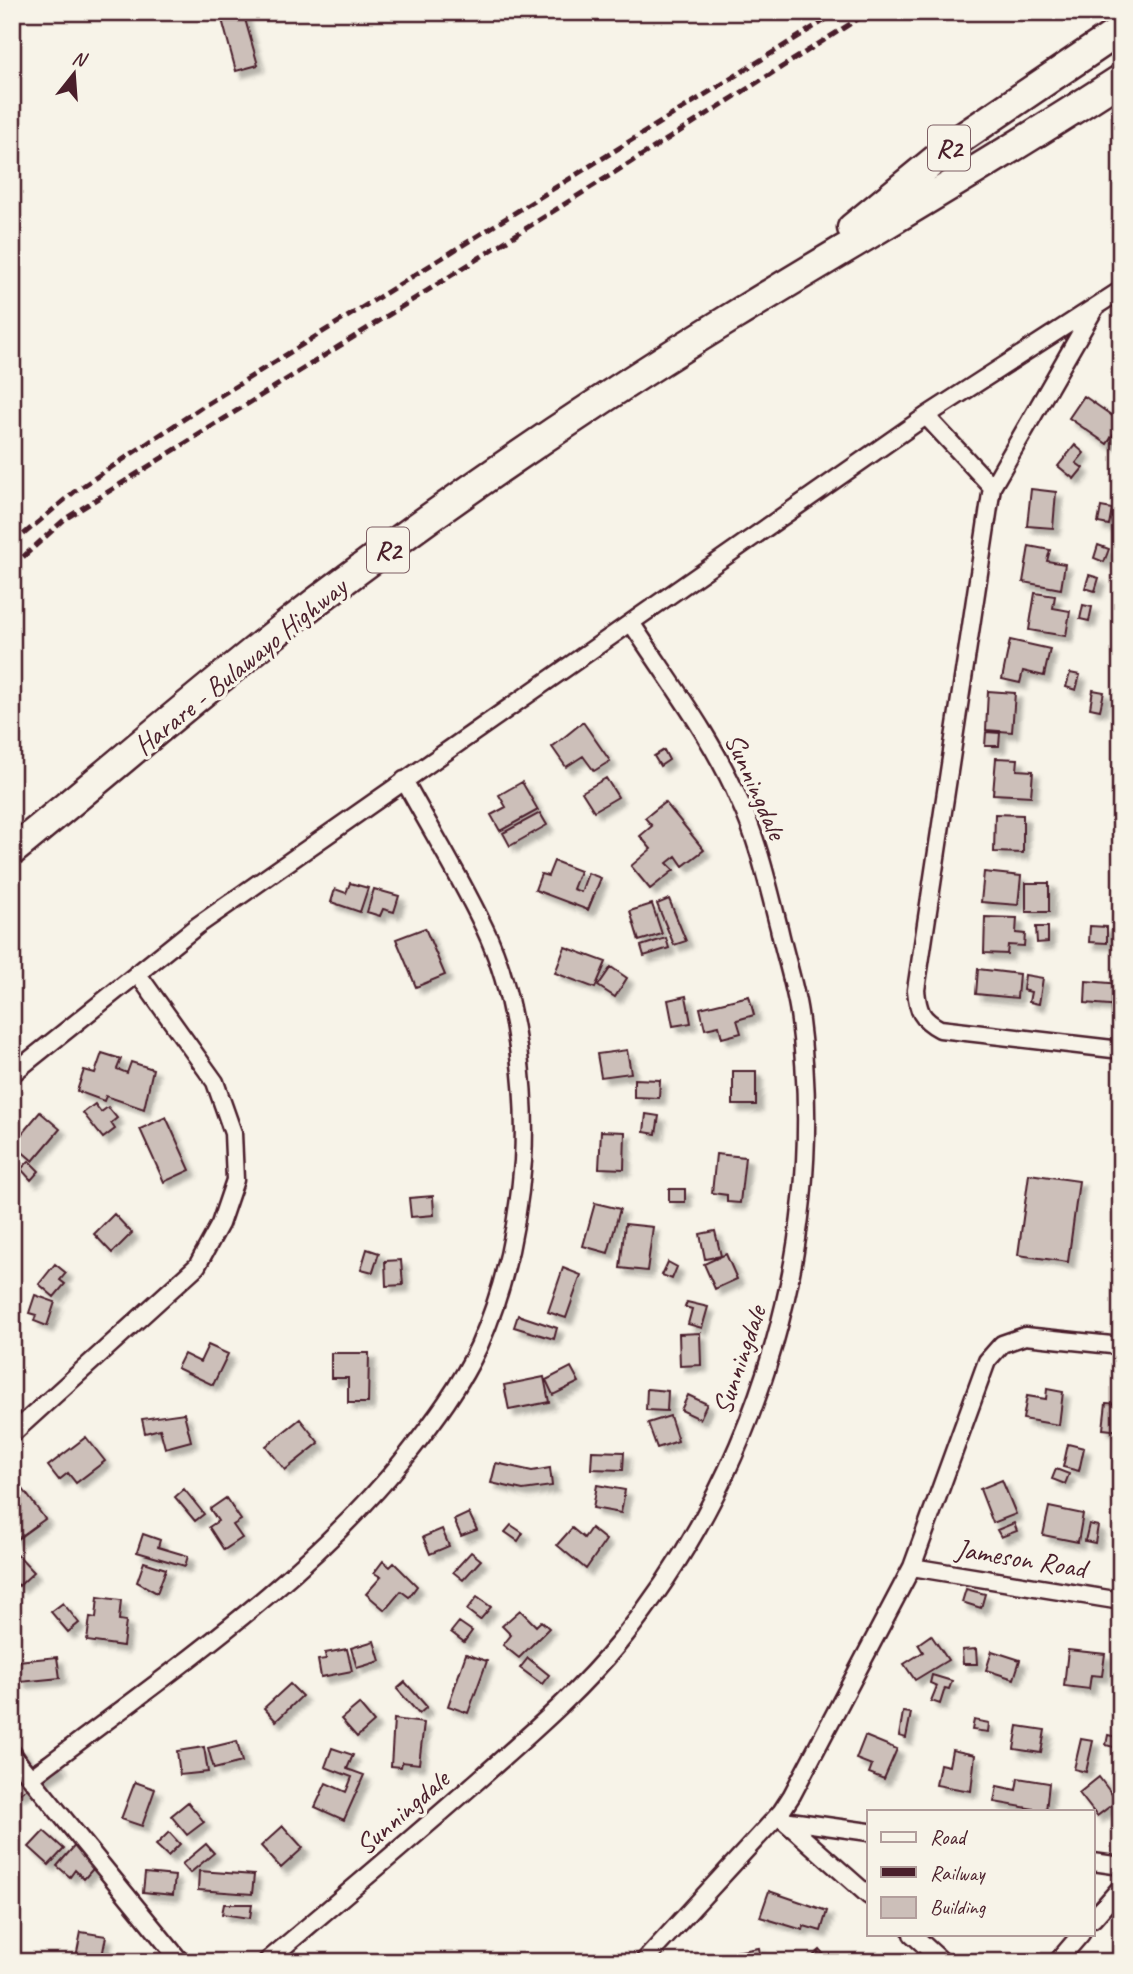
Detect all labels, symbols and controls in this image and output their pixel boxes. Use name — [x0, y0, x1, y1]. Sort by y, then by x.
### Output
north arrow — [38, 38, 108, 108]
text: N — [70, 46, 91, 73]
road number: R2 — [928, 125, 970, 170]
road number: R2 — [367, 528, 409, 572]
street label: Harare - Bulawayo Highway — [127, 568, 355, 763]
street label: Sunningdale — [717, 727, 796, 846]
street label: Sunningdale — [704, 1299, 775, 1419]
street label: Jameson Road — [952, 1530, 1092, 1586]
street label: Sunningdale — [348, 1761, 457, 1862]
legend — [867, 1810, 1094, 1936]
text: Road — [930, 1824, 969, 1850]
text: Railway — [930, 1860, 986, 1886]
text: Building — [930, 1894, 987, 1920]

